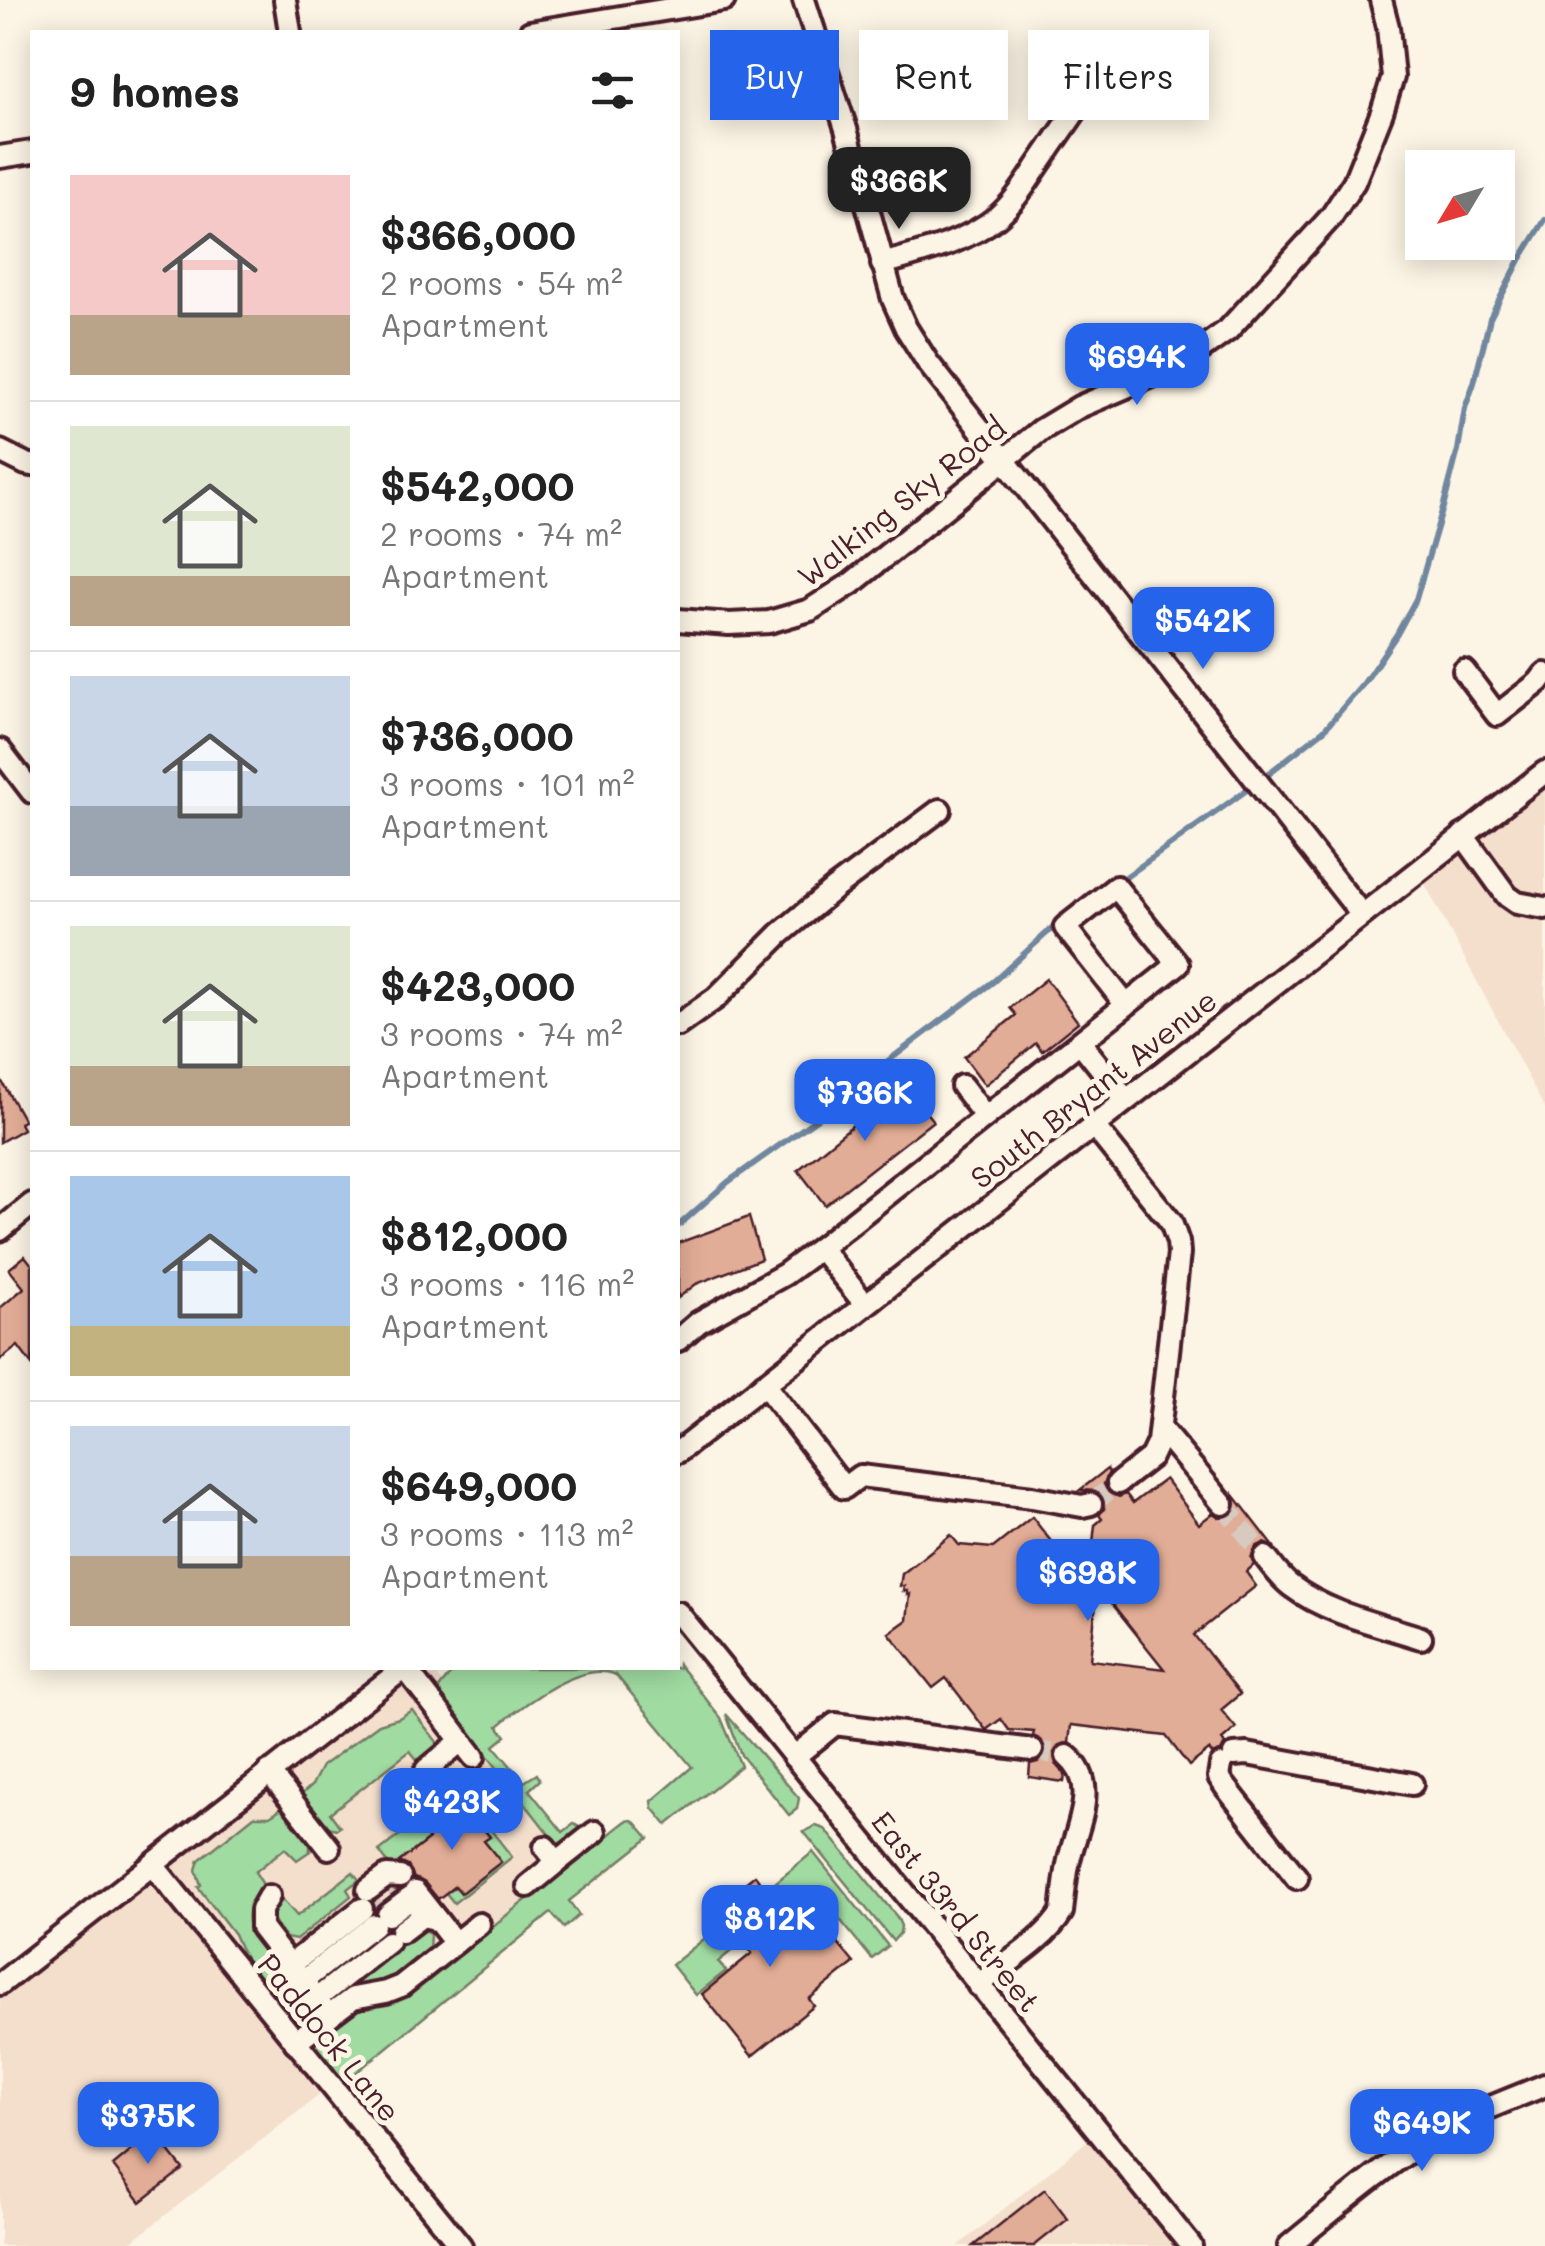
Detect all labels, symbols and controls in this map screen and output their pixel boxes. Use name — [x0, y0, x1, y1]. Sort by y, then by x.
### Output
chip: Buy — [710, 30, 839, 120]
chip: Rent — [859, 30, 1008, 120]
chip: Filters — [1028, 30, 1209, 120]
text: 9 homes — [70, 63, 240, 118]
icon: filters — [585, 63, 640, 118]
pin: $366K — [829, 147, 969, 232]
north arrow — [1405, 150, 1515, 260]
map controls — [1405, 150, 1515, 260]
text: $366K — [850, 158, 948, 200]
text: $366,000 — [380, 206, 576, 261]
icon: home — [150, 215, 270, 335]
text: 2 rooms · 54 m² — [380, 261, 623, 303]
text: Apartment — [380, 303, 549, 345]
pin: $694K — [1067, 323, 1207, 408]
text: $694K — [1087, 334, 1187, 376]
street label: Walking Sky Road — [789, 407, 1013, 595]
text: $542,000 — [380, 457, 575, 512]
icon: home — [150, 466, 270, 586]
text: 2 rooms · 74 m² — [380, 512, 622, 554]
text: Apartment — [380, 554, 549, 596]
pin: $542K — [1133, 587, 1273, 672]
text: $542K — [1154, 598, 1252, 640]
text: $736,000 — [380, 707, 574, 762]
icon: home — [150, 716, 270, 836]
text: 3 rooms · 101 m² — [380, 762, 635, 804]
text: Apartment — [380, 804, 549, 846]
text: $423,000 — [380, 957, 575, 1012]
icon: home — [150, 966, 270, 1086]
street label: South Bryant Avenue — [962, 979, 1224, 1197]
text: 3 rooms · 74 m² — [380, 1012, 623, 1054]
text: Apartment — [380, 1054, 549, 1096]
pin: $736K — [795, 1059, 935, 1144]
text: $736K — [816, 1070, 914, 1112]
text: $812,000 — [380, 1207, 568, 1262]
icon: home — [150, 1216, 270, 1336]
text: 3 rooms · 116 m² — [380, 1262, 634, 1304]
text: Apartment — [380, 1304, 549, 1346]
text: $649,000 — [380, 1457, 577, 1512]
icon: home — [150, 1466, 270, 1586]
text: 3 rooms · 113 m² — [380, 1512, 634, 1554]
pin: $698K — [1018, 1539, 1158, 1624]
text: $698K — [1038, 1550, 1138, 1592]
text: Apartment — [380, 1554, 549, 1596]
pin: $423K — [382, 1768, 522, 1853]
text: $423K — [403, 1779, 501, 1821]
street label: East 33rd Street — [864, 1802, 1050, 2020]
pin: $812K — [700, 1885, 840, 1970]
text: $812K — [724, 1896, 816, 1938]
street label: Paddock Lane — [250, 1944, 410, 2130]
pin: $375K — [78, 2082, 218, 2167]
pin: $649K — [1352, 2089, 1492, 2174]
text: $375K — [100, 2093, 196, 2135]
text: $649K — [1372, 2100, 1472, 2142]

